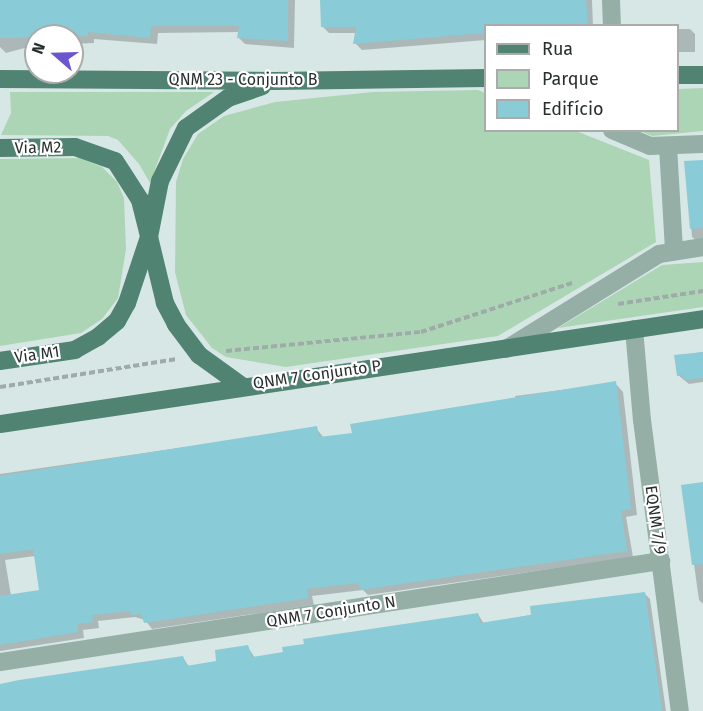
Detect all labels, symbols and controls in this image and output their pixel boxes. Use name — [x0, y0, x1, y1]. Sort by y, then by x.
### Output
north arrow — [24, 24, 84, 84]
legend — [484, 24, 679, 132]
text: Rua — [542, 38, 573, 60]
text: N — [28, 40, 49, 57]
text: Parque — [542, 68, 599, 90]
street label: QNM 23 - Conjunto B — [169, 70, 317, 90]
text: Edifício — [542, 98, 604, 120]
street label: Via M2 — [14, 138, 62, 158]
street label: Via M1 — [13, 342, 61, 368]
street label: QNM 7 Conjunto P — [252, 357, 382, 393]
street label: EQNM 7/9 — [641, 484, 669, 556]
street label: QNM 7 Conjunto N — [265, 592, 397, 632]

